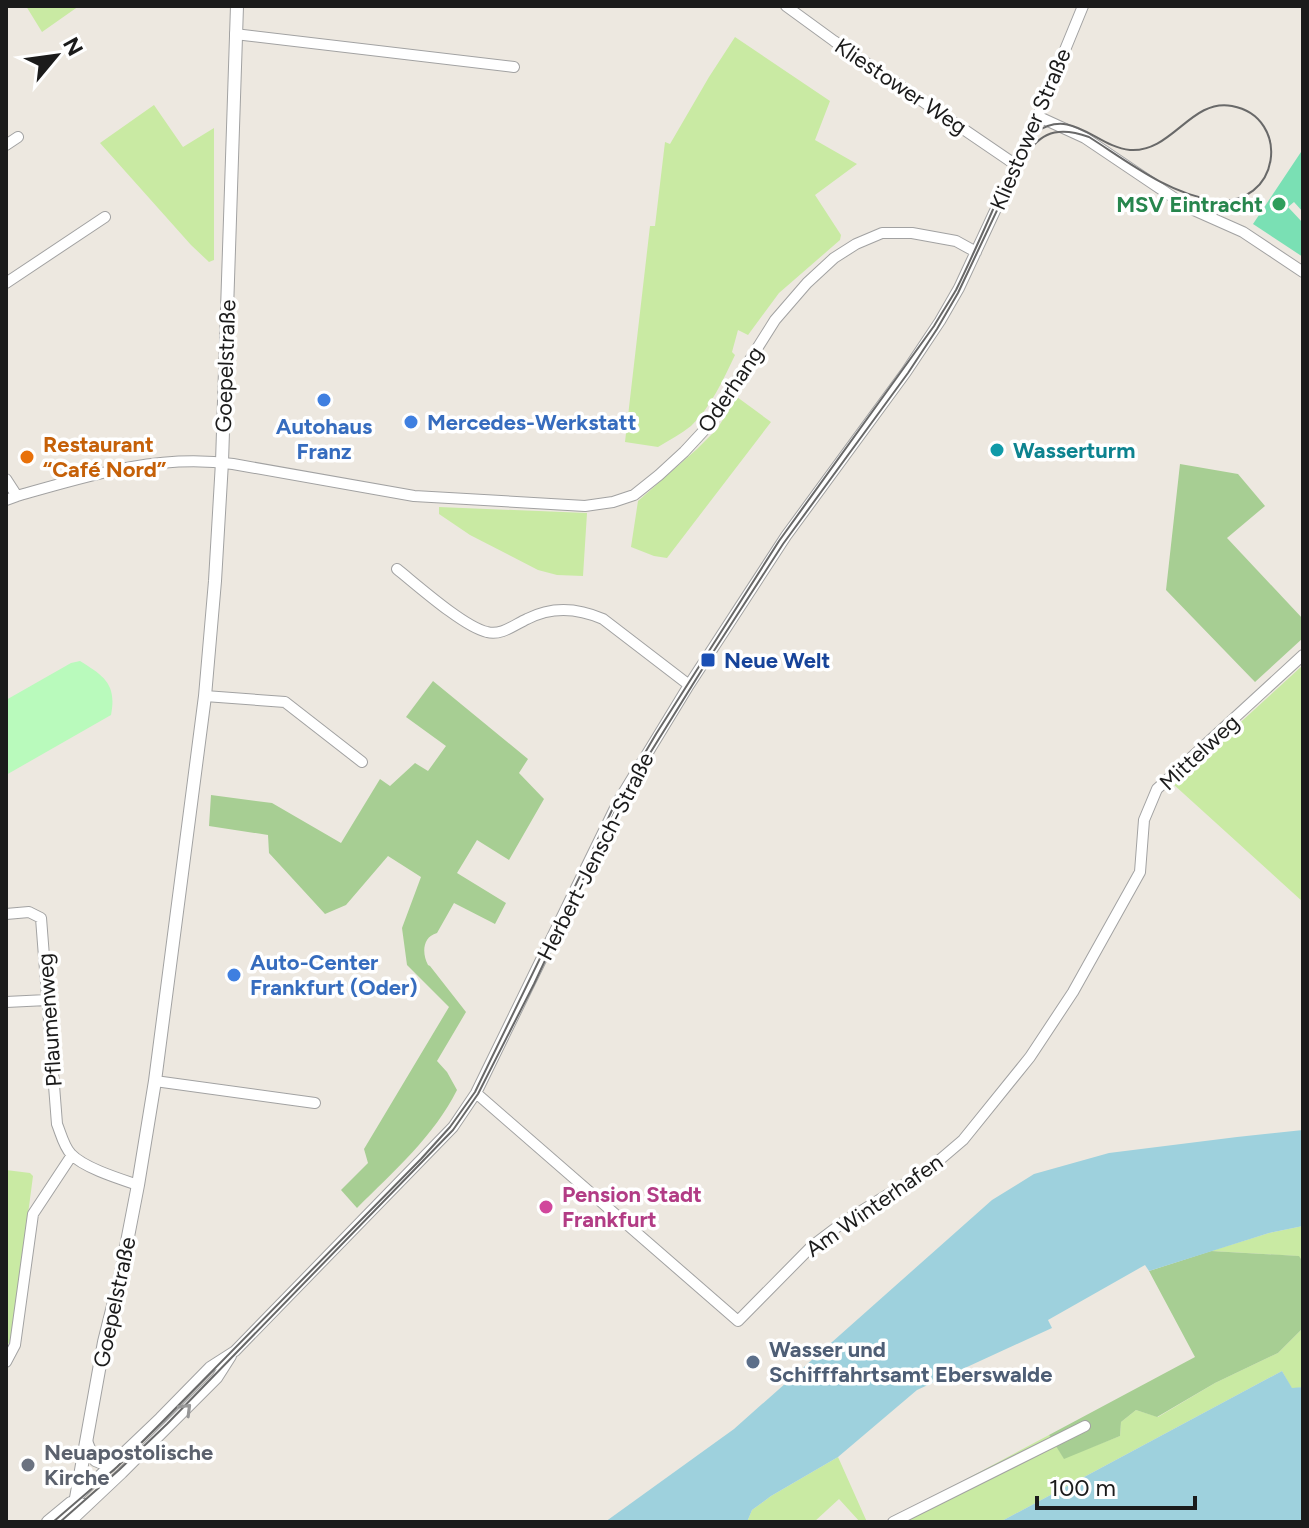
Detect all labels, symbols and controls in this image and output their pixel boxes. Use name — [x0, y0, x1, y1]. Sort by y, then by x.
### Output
north arrow — [16, 16, 96, 96]
street label: Kliestower Weg — [830, 32, 972, 140]
text: N — [57, 33, 89, 61]
street label: Kliestower Straße — [984, 44, 1077, 214]
place label: MSV Eintracht — [1116, 191, 1263, 218]
marker: MSV Eintracht — [1270, 195, 1288, 213]
street label: Goepelstraße — [210, 299, 241, 433]
street label: Oderhang — [692, 341, 769, 437]
marker: Autohaus Franz — [315, 391, 333, 409]
place label: Mercedes-Werkstatt — [427, 409, 637, 436]
place label: Autohaus Franz — [276, 413, 372, 465]
marker: Mercedes-Werkstatt — [402, 413, 420, 431]
place label: Restaurant “Café Nord” — [43, 431, 166, 483]
place label: Wasserturm — [1013, 437, 1135, 464]
marker: Wasserturm — [988, 441, 1006, 459]
marker: Restaurant “Café Nord” — [18, 448, 36, 466]
place label: Neue Welt — [724, 647, 830, 674]
marker: Neue Welt — [699, 651, 717, 669]
street label: Mittelweg — [1154, 709, 1245, 796]
street label: Herbert-Jensch-Straße — [531, 748, 660, 965]
place label: Auto-Center Frankfurt (Oder) — [250, 949, 418, 1001]
street label: Pflaumenweg — [31, 952, 68, 1088]
marker: Auto-Center Frankfurt (Oder) — [225, 966, 243, 984]
street label: Am Winterhafen — [801, 1148, 948, 1263]
place label: Pension Stadt Frankfurt — [562, 1181, 702, 1233]
marker: Pension Stadt Frankfurt — [537, 1198, 555, 1216]
street label: Goepelstraße — [87, 1234, 142, 1370]
place label: Wasser und Schifffahrtsamt Eberswalde — [769, 1336, 1052, 1388]
marker: Wasser und Schifffahrtsamt Eberswalde — [744, 1353, 762, 1371]
one-way arrow — [177, 1404, 191, 1418]
place label: Neuapostolische Kirche — [44, 1439, 213, 1491]
marker: Neuapostolische Kirche — [19, 1456, 37, 1474]
scale bar — [1037, 1460, 1195, 1510]
text: 100 m — [1049, 1473, 1116, 1502]

